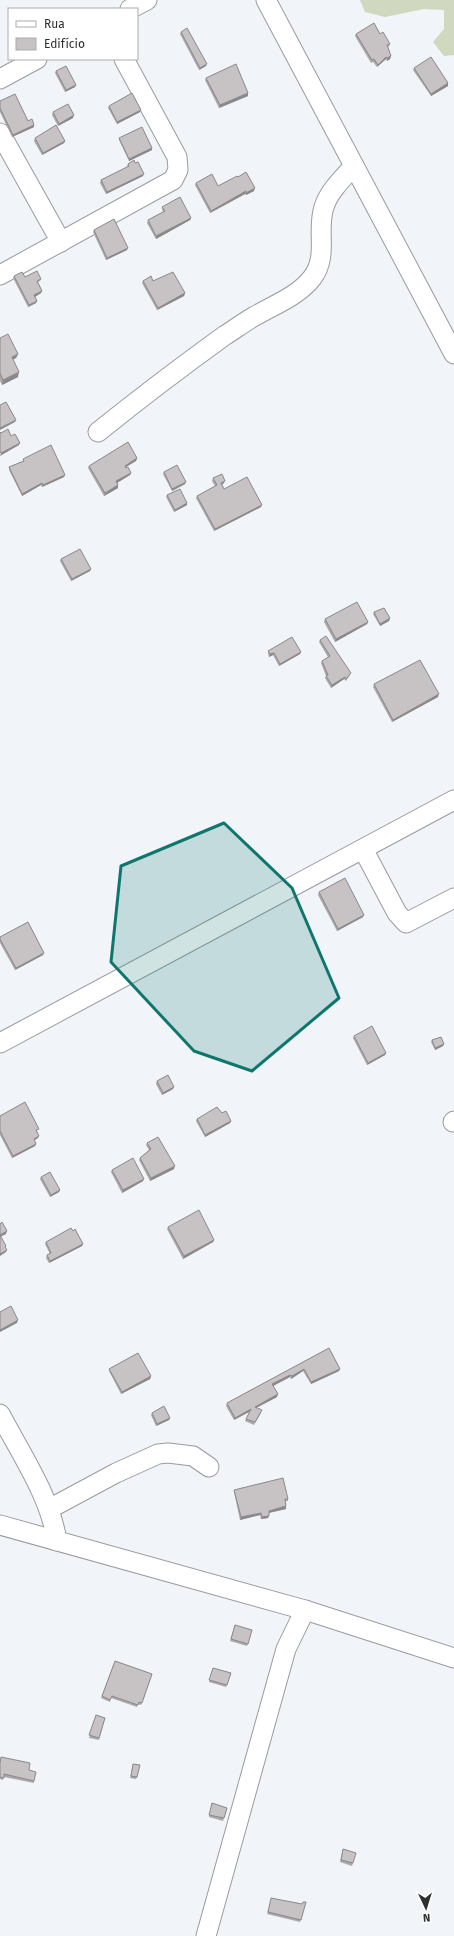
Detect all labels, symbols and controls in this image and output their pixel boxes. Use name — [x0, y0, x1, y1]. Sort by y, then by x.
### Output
legend — [8, 8, 138, 60]
text: Rua — [44, 17, 65, 31]
text: Edifício — [44, 37, 85, 51]
north arrow — [406, 1888, 446, 1928]
text: N — [423, 1911, 431, 1924]

